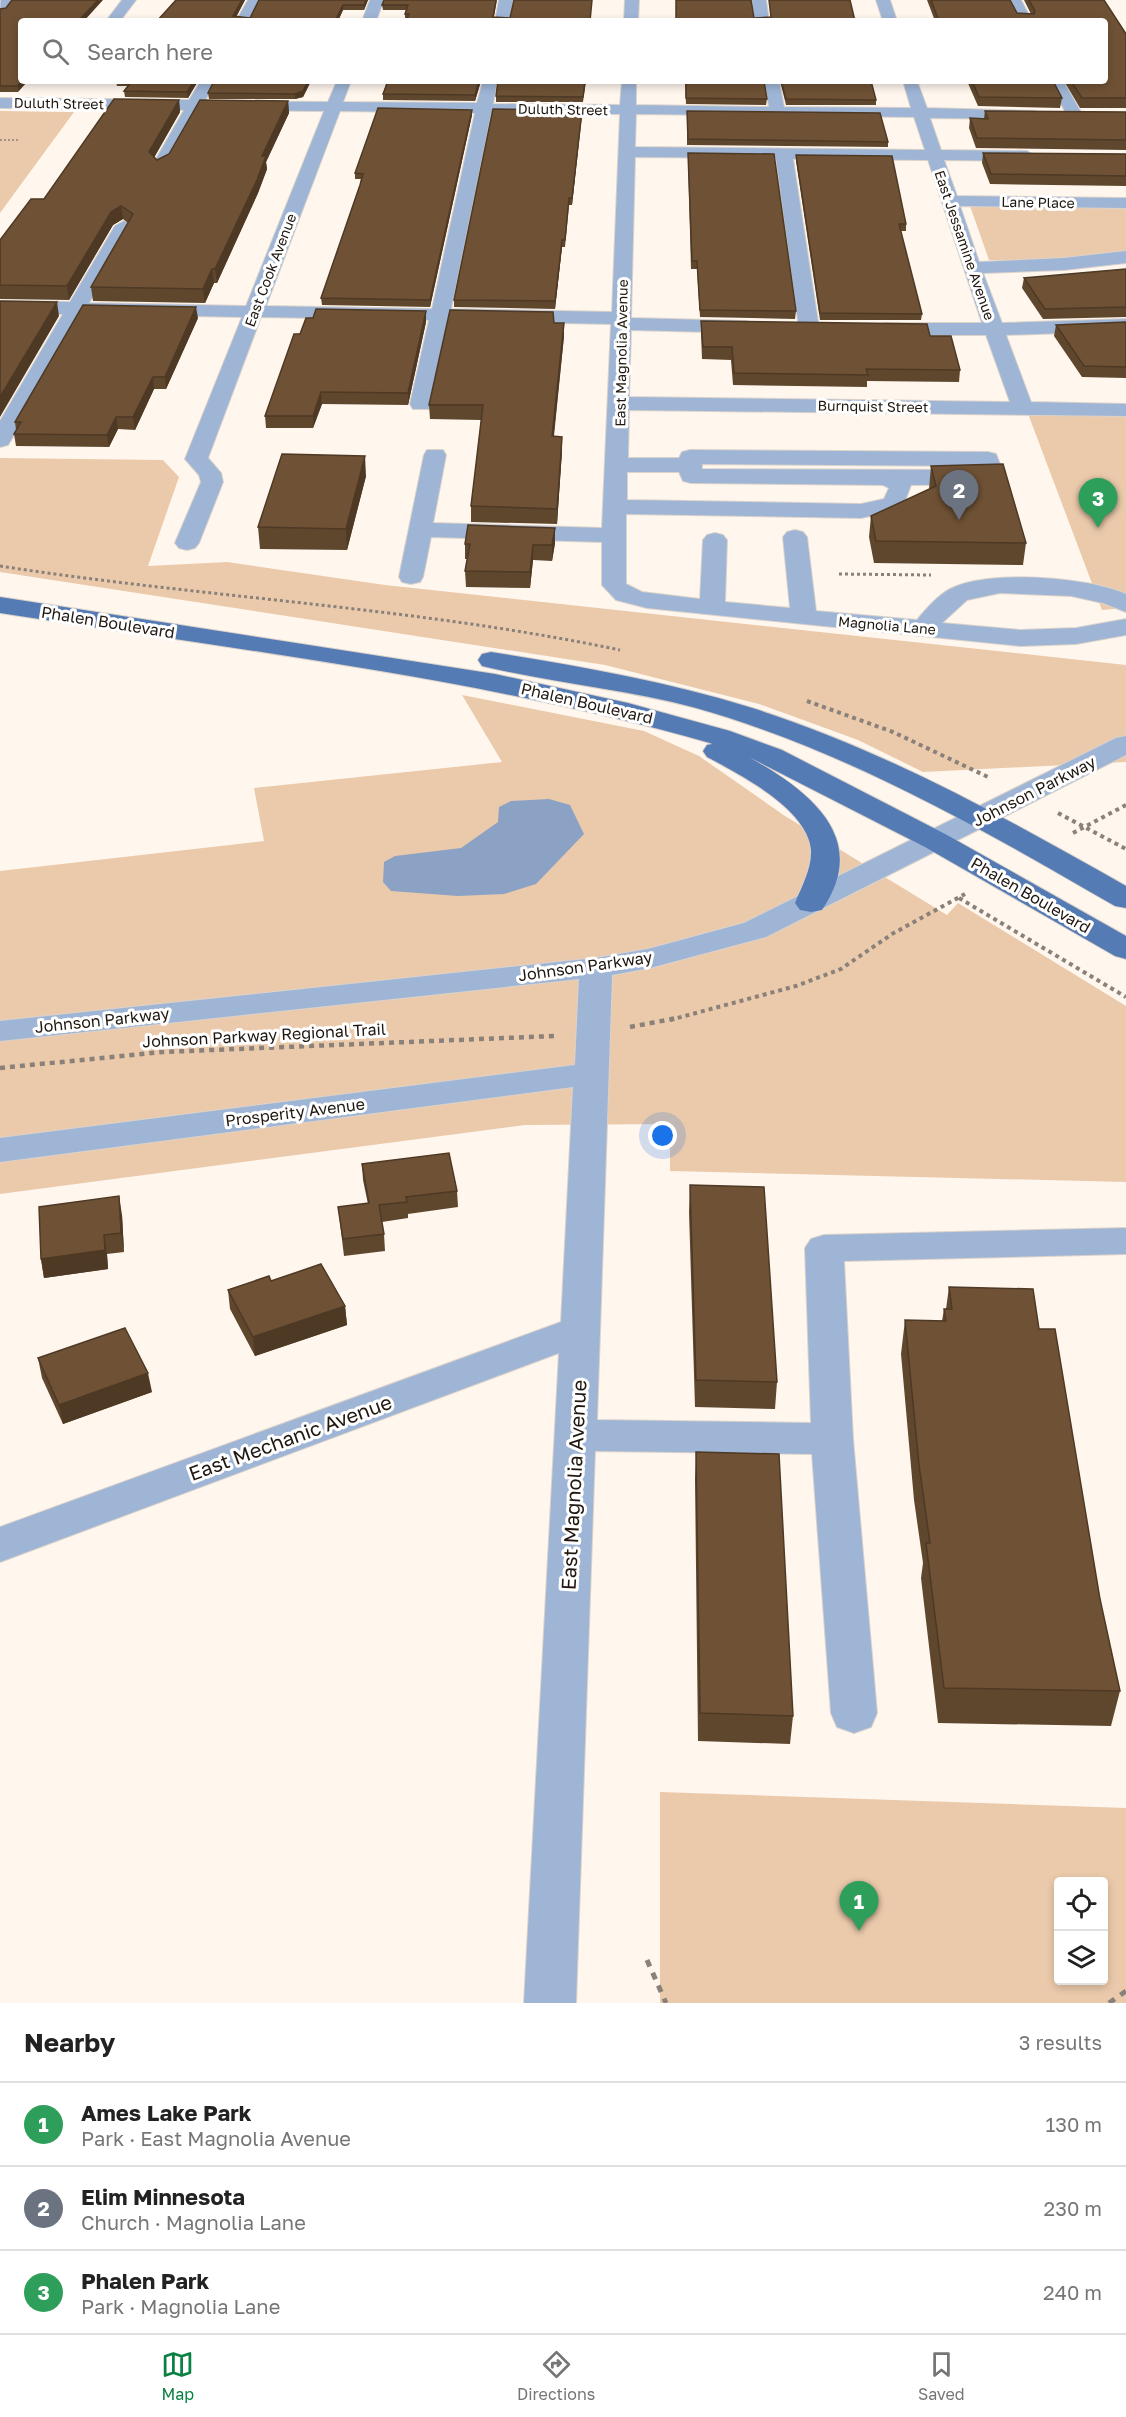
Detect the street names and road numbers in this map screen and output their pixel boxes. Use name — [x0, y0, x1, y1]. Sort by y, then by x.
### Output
street label: Duluth Street — [14, 94, 104, 112]
street label: Duluth Street — [518, 100, 608, 118]
street label: East Jessamine Avenue — [931, 168, 999, 322]
street label: Lane Place — [1001, 193, 1075, 211]
street label: East Cook Avenue — [241, 211, 299, 329]
street label: East Magnolia Avenue — [611, 279, 631, 427]
street label: Burnquist Street — [818, 397, 928, 415]
street label: Phalen Boulevard — [40, 602, 176, 642]
street label: Magnolia Lane — [837, 612, 937, 638]
street label: Phalen Boulevard — [519, 678, 655, 728]
street label: Johnson Parkway — [969, 751, 1099, 831]
street label: Phalen Boulevard — [968, 853, 1094, 937]
street label: Johnson Parkway — [517, 947, 653, 985]
street label: Johnson Parkway — [34, 1003, 170, 1037]
street label: Johnson Parkway Regional Trail — [142, 1019, 386, 1051]
street label: Prosperity Avenue — [224, 1094, 366, 1130]
street label: East Magnolia Avenue — [556, 1379, 590, 1591]
street label: East Mechanic Avenue — [185, 1389, 395, 1485]

